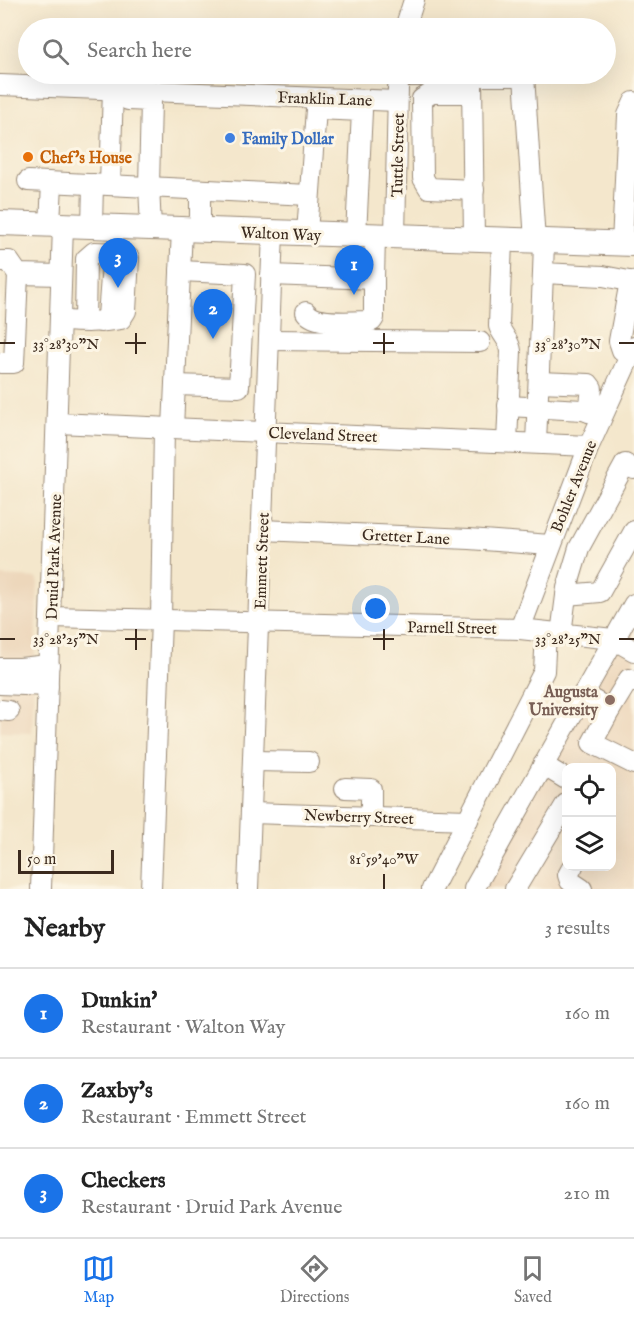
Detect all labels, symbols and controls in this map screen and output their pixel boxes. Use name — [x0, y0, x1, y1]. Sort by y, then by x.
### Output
search box — [18, 18, 616, 84]
icon: search — [39, 35, 72, 68]
text: Search here — [87, 37, 192, 65]
street label: Franklin Lane — [277, 88, 373, 112]
street label: Tuttle Street — [388, 112, 410, 197]
place label: Family Dollar — [242, 130, 334, 150]
marker: Family Dollar — [223, 131, 237, 145]
place label: Chef's House — [40, 149, 132, 169]
marker: Chef's House — [21, 150, 35, 164]
street label: Walton Way — [240, 224, 322, 246]
pin: 3 — [98, 238, 138, 288]
pin: 1 — [334, 246, 374, 295]
pin: 2 — [194, 290, 232, 339]
text: 33°28'30"N — [33, 335, 99, 354]
text: 33°28'30"N — [535, 335, 601, 354]
street label: Cleveland Street — [268, 424, 378, 448]
street label: Bohler Avenue — [547, 438, 602, 536]
street label: Druid Park Avenue — [43, 494, 67, 620]
street label: Emmett Street — [251, 512, 275, 610]
street label: Gretter Lane — [362, 526, 450, 550]
your location — [361, 594, 390, 623]
street label: Parnell Street — [407, 618, 498, 640]
text: 33°28'25"N — [33, 630, 99, 649]
text: 33°28'25"N — [535, 630, 601, 649]
place label: Augusta University — [528, 683, 599, 721]
marker: Augusta University — [603, 693, 617, 707]
map controls — [562, 763, 616, 871]
button: locate — [562, 763, 616, 817]
street label: Newberry Street — [304, 806, 415, 830]
button: layers — [562, 817, 616, 871]
scale bar — [18, 847, 114, 874]
text: 50 m — [27, 850, 56, 870]
text: 81°59'40"W — [350, 850, 419, 869]
text: Nearby — [24, 912, 105, 945]
text: 3 results — [545, 916, 610, 941]
text: Dunkin' — [81, 987, 157, 1015]
text: 1 — [40, 1001, 47, 1026]
text: 160 m — [564, 1001, 610, 1026]
text: Restaurant · Walton Way — [81, 1015, 285, 1040]
text: Zaxby's — [81, 1077, 153, 1105]
text: 2 — [39, 1091, 48, 1116]
text: 160 m — [564, 1091, 610, 1116]
text: Restaurant · Emmett Street — [81, 1105, 306, 1130]
text: Checkers — [81, 1167, 165, 1195]
text: 3 — [40, 1181, 47, 1206]
text: 210 m — [564, 1181, 610, 1206]
text: Restaurant · Druid Park Avenue — [81, 1195, 342, 1220]
tab: Map — [82, 1252, 115, 1308]
tab: Directions — [280, 1252, 349, 1308]
tab: Saved — [514, 1252, 552, 1308]

